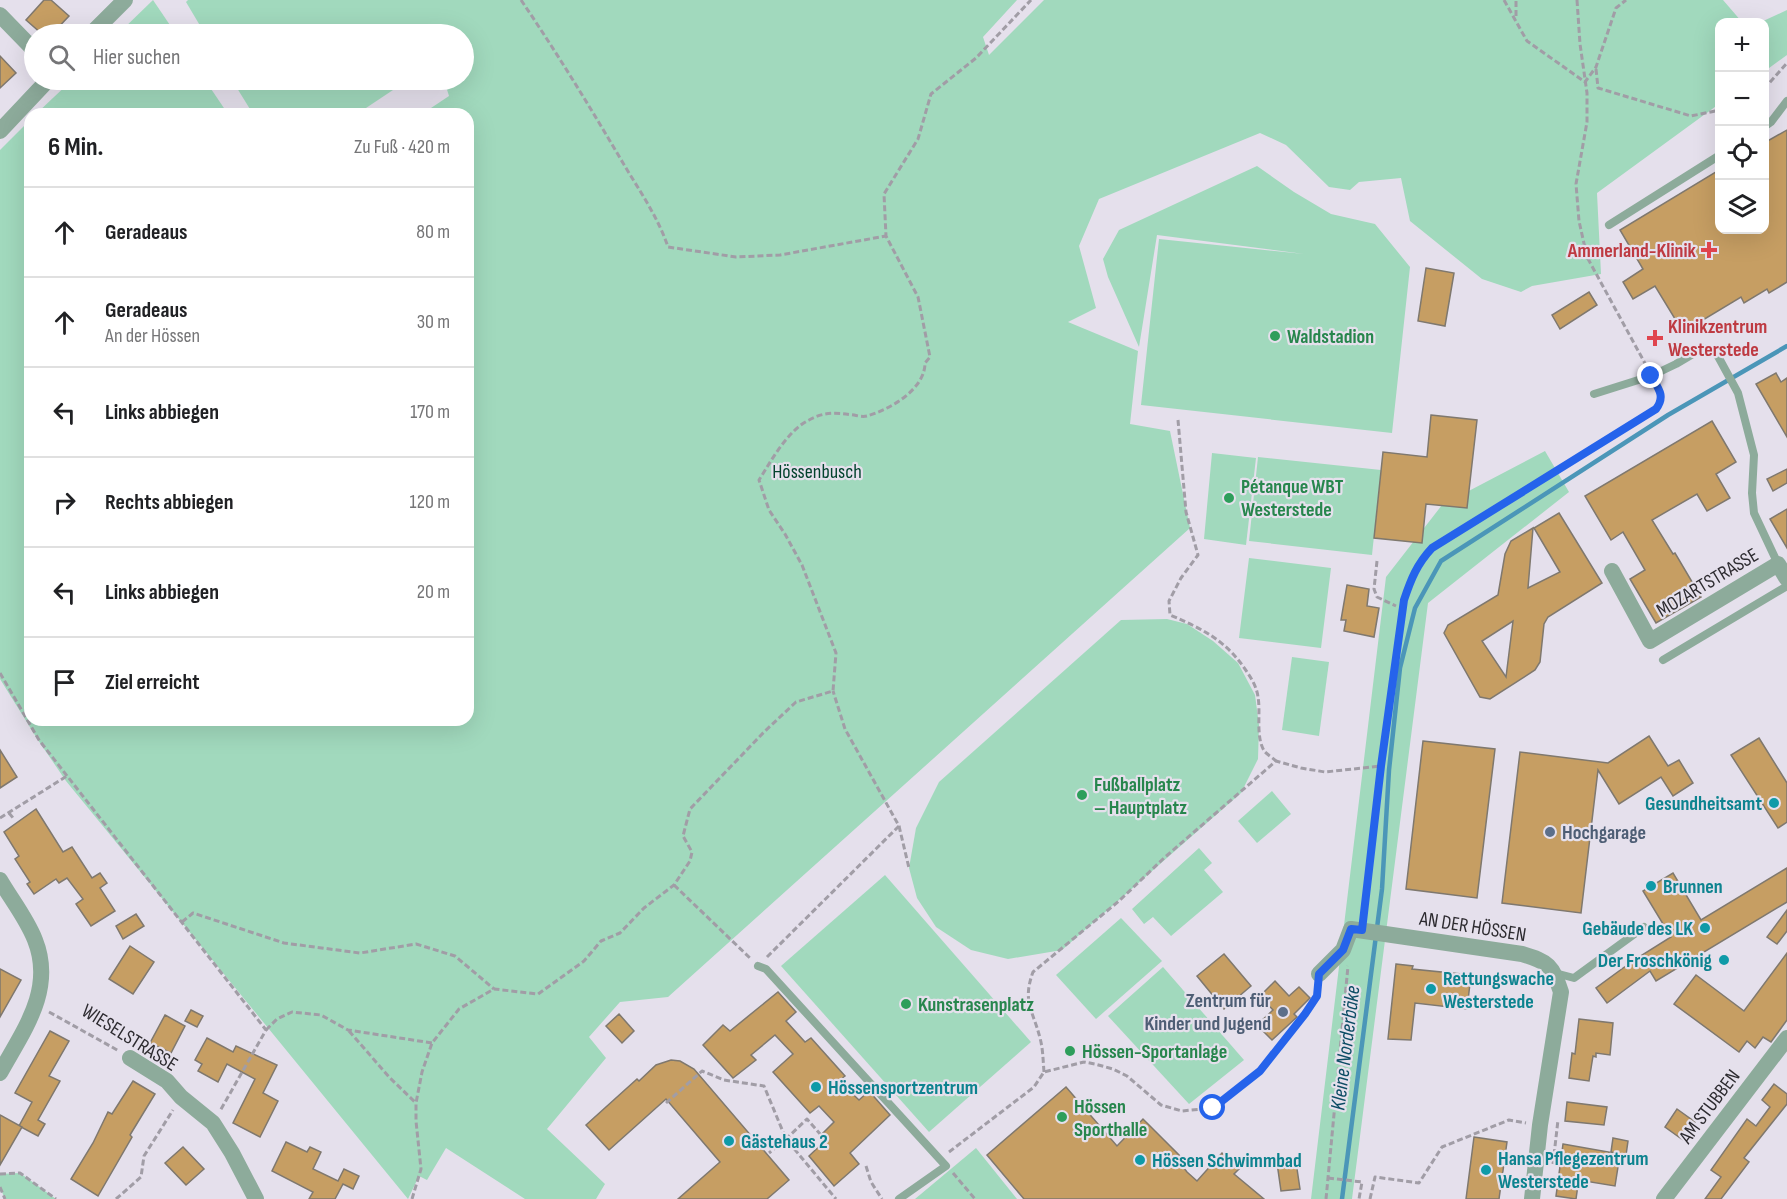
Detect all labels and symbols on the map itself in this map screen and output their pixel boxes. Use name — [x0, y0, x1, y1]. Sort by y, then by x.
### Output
place label: Ammerland-Klinik — [1567, 239, 1697, 263]
marker: Ammerland-Klinik — [1700, 241, 1718, 259]
place label: Klinikzentrum Westerstede — [1668, 315, 1767, 362]
place label: Waldstadion — [1287, 325, 1374, 349]
marker: Waldstadion — [1268, 329, 1282, 343]
marker: Klinikzentrum Westerstede — [1646, 329, 1664, 347]
route end — [1637, 362, 1663, 388]
park label: Hössenbusch — [772, 460, 862, 484]
place label: Pétanque WBT Westerstede — [1241, 475, 1344, 522]
marker: Pétanque WBT Westerstede — [1222, 491, 1236, 505]
street label: MOZARTSTRASSE — [1652, 543, 1763, 623]
place label: Fußballplatz – Hauptplatz — [1094, 773, 1187, 820]
marker: Fußballplatz – Hauptplatz — [1075, 788, 1089, 802]
place label: Gesundheitsamt — [1645, 792, 1762, 816]
marker: Gesundheitsamt — [1767, 796, 1781, 810]
place label: Hochgarage — [1562, 821, 1646, 845]
marker: Hochgarage — [1543, 825, 1557, 839]
place label: Brunnen — [1663, 875, 1723, 899]
marker: Brunnen — [1644, 879, 1658, 893]
street label: AN DER HÖSSEN — [1417, 907, 1528, 947]
place label: Gebäude des LK — [1582, 917, 1693, 941]
marker: Gebäude des LK — [1698, 921, 1712, 935]
place label: Der Froschkönig — [1598, 949, 1713, 973]
marker: Der Froschkönig — [1717, 953, 1731, 967]
place label: Rettungswache Westerstede — [1443, 967, 1554, 1014]
marker: Rettungswache Westerstede — [1424, 982, 1438, 996]
water label: Kleine Norderbäke — [1325, 984, 1366, 1112]
place label: Zentrum für Kinder und Jugend — [1144, 989, 1271, 1036]
place label: Kunstrasenplatz — [918, 993, 1034, 1017]
marker: Kunstrasenplatz — [899, 997, 913, 1011]
street label: WIESELSTRASSE — [77, 999, 182, 1077]
marker: Zentrum für Kinder und Jugend — [1276, 1005, 1290, 1019]
place label: Hössen-Sportanlage — [1082, 1040, 1227, 1064]
marker: Hössen-Sportanlage — [1063, 1044, 1077, 1058]
street label: AM STUBBEN — [1674, 1065, 1745, 1149]
place label: Hössensportzentrum — [828, 1076, 978, 1100]
marker: Hössensportzentrum — [809, 1080, 823, 1094]
route start — [1199, 1094, 1225, 1120]
place label: Hössen Sporthalle — [1074, 1095, 1147, 1142]
marker: Hössen Sporthalle — [1055, 1110, 1069, 1124]
place label: Gästehaus 2 — [741, 1130, 828, 1154]
marker: Gästehaus 2 — [722, 1134, 736, 1148]
place label: Hansa Pflegezentrum Westerstede — [1498, 1147, 1648, 1194]
place label: Hössen Schwimmbad — [1152, 1149, 1302, 1173]
marker: Hössen Schwimmbad — [1133, 1153, 1147, 1167]
marker: Hansa Pflegezentrum Westerstede — [1479, 1163, 1493, 1177]

